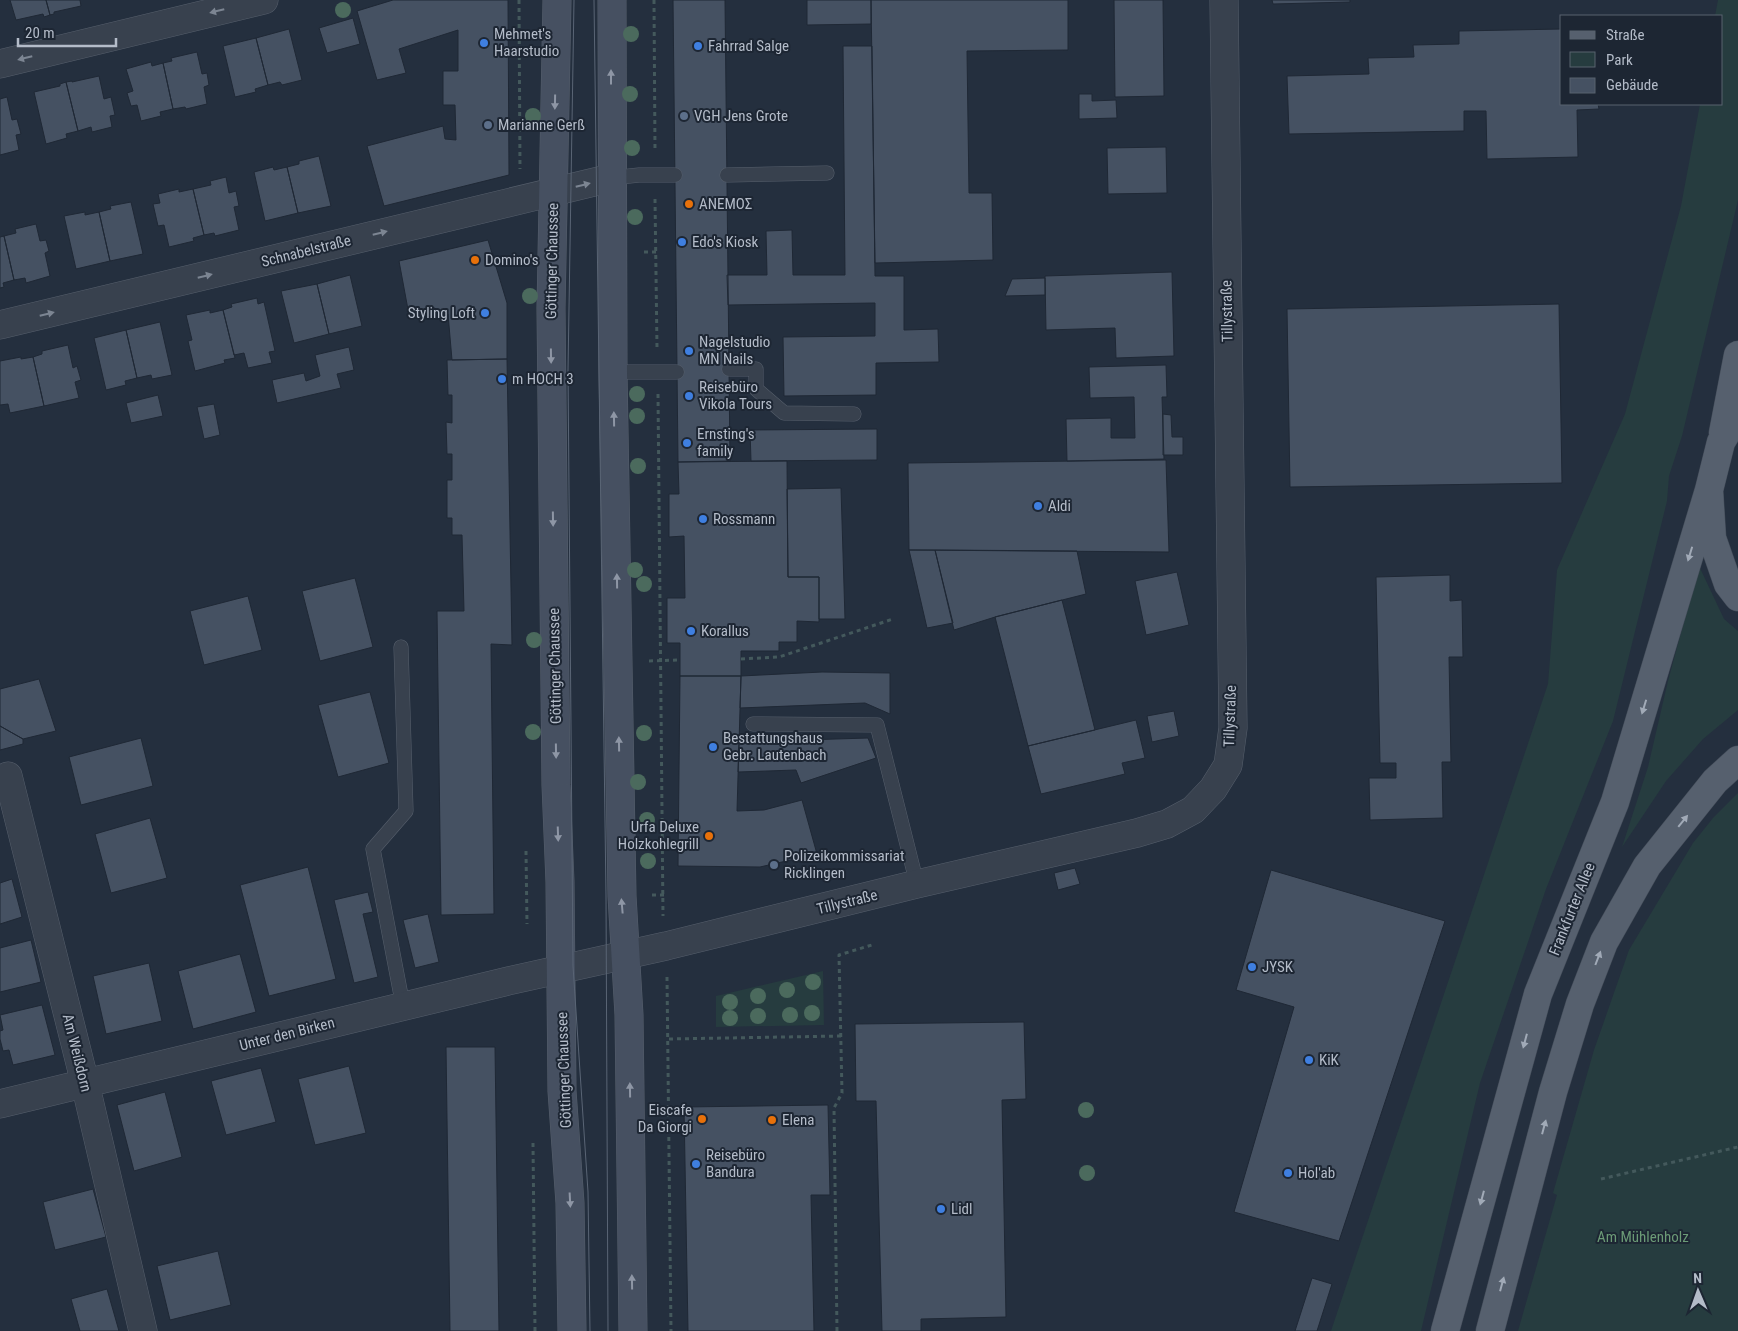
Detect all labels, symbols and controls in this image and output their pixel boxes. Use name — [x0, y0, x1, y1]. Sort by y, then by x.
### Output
one-way arrow — [209, 8, 224, 16]
scale bar — [18, 15, 115, 47]
legend — [1560, 15, 1723, 105]
text: 20 m — [25, 24, 55, 42]
place label: Mehmet's Haarstudio — [494, 25, 559, 60]
text: Straße — [1606, 26, 1645, 44]
marker: Mehmet's Haarstudio — [478, 37, 490, 49]
place label: Fahrrad Salge — [708, 37, 789, 55]
marker: Fahrrad Salge — [692, 40, 704, 52]
text: Park — [1606, 51, 1633, 69]
one-way arrow — [17, 54, 32, 62]
one-way arrow — [607, 68, 615, 84]
text: Gebäude — [1606, 76, 1658, 94]
one-way arrow — [551, 95, 559, 111]
place label: VGH Jens Grote — [694, 107, 788, 125]
marker: VGH Jens Grote — [678, 110, 690, 122]
place label: Marianne Gerß — [498, 116, 585, 134]
marker: Marianne Gerß — [482, 119, 494, 131]
one-way arrow — [575, 181, 590, 189]
place label: ΑΝΕΜΟΣ — [699, 195, 752, 213]
marker: ΑΝΕΜΟΣ — [683, 198, 695, 210]
street label: Göttinger Chaussee — [542, 203, 562, 319]
one-way arrow — [373, 229, 388, 237]
street label: Schnabelstraße — [259, 231, 353, 271]
place label: Edo's Kiosk — [692, 233, 759, 251]
marker: Edo's Kiosk — [676, 236, 688, 248]
place label: Domino's — [485, 251, 539, 269]
marker: Domino's — [469, 254, 481, 266]
one-way arrow — [198, 271, 213, 279]
street label: Tillystraße — [1217, 280, 1237, 342]
place label: Styling Loft — [408, 304, 475, 322]
marker: Styling Loft — [479, 307, 491, 319]
one-way arrow — [40, 310, 55, 318]
place label: Nagelstudio MN Nails — [699, 333, 770, 368]
marker: Nagelstudio MN Nails — [683, 345, 695, 357]
one-way arrow — [547, 349, 555, 365]
place label: m HOCH 3 — [512, 370, 574, 388]
marker: m HOCH 3 — [496, 373, 508, 385]
place label: Reisebüro Vikola Tours — [699, 378, 772, 413]
marker: Reisebüro Vikola Tours — [683, 390, 695, 402]
one-way arrow — [610, 411, 618, 427]
place label: Ernsting's family — [697, 425, 755, 460]
marker: Ernsting's family — [681, 437, 693, 449]
place label: Aldi — [1048, 497, 1071, 515]
marker: Aldi — [1032, 500, 1044, 512]
place label: Rossmann — [713, 510, 775, 528]
one-way arrow — [549, 511, 557, 527]
marker: Rossmann — [697, 513, 709, 525]
one-way arrow — [1686, 546, 1694, 561]
one-way arrow — [612, 573, 620, 589]
street label: Göttinger Chaussee — [545, 608, 565, 724]
place label: Korallus — [701, 622, 749, 640]
marker: Korallus — [685, 625, 697, 637]
street label: Tillystraße — [1220, 685, 1240, 747]
one-way arrow — [1639, 699, 1647, 714]
place label: Bestattungshaus Gebr. Lautenbach — [723, 729, 826, 764]
one-way arrow — [615, 736, 623, 752]
marker: Bestattungshaus Gebr. Lautenbach — [707, 741, 719, 753]
one-way arrow — [552, 744, 560, 760]
one-way arrow — [1678, 815, 1689, 828]
place label: Urfa Deluxe Holzkohlegrill — [618, 818, 699, 853]
one-way arrow — [554, 826, 562, 842]
marker: Urfa Deluxe Holzkohlegrill — [703, 830, 715, 842]
place label: Polizeikommissariat Ricklingen — [784, 847, 904, 882]
marker: Polizeikommissariat Ricklingen — [768, 859, 780, 871]
street label: Frankfurter Allee — [1545, 860, 1599, 958]
street label: Tillystraße — [815, 886, 879, 918]
one-way arrow — [618, 898, 626, 914]
one-way arrow — [1594, 951, 1602, 966]
place label: JYSK — [1262, 958, 1294, 976]
marker: JYSK — [1246, 961, 1258, 973]
street label: Am Weißdorn — [59, 1012, 95, 1094]
street label: Göttinger Chaussee — [553, 1012, 575, 1128]
street label: Unter den Birken — [238, 1013, 336, 1055]
one-way arrow — [1521, 1034, 1529, 1049]
place label: KiK — [1319, 1051, 1340, 1069]
marker: KiK — [1303, 1054, 1315, 1066]
one-way arrow — [626, 1081, 634, 1097]
place label: Eiscafe Da Giorgi — [638, 1101, 692, 1136]
place label: Elena — [782, 1111, 814, 1129]
marker: Eiscafe Da Giorgi — [696, 1113, 708, 1125]
marker: Elena — [766, 1114, 778, 1126]
one-way arrow — [1540, 1119, 1548, 1134]
place label: Reisebüro Bandura — [706, 1146, 765, 1181]
marker: Reisebüro Bandura — [690, 1158, 702, 1170]
place label: Hol'ab — [1298, 1164, 1335, 1182]
marker: Hol'ab — [1282, 1167, 1294, 1179]
one-way arrow — [1478, 1190, 1486, 1205]
one-way arrow — [567, 1193, 575, 1209]
place label: Lidl — [951, 1200, 972, 1218]
marker: Lidl — [935, 1203, 947, 1215]
park label: Am Mühlenholz — [1597, 1228, 1689, 1246]
north arrow — [1673, 1266, 1723, 1316]
text: N — [1693, 1270, 1702, 1286]
one-way arrow — [628, 1274, 636, 1290]
one-way arrow — [1499, 1276, 1507, 1291]

